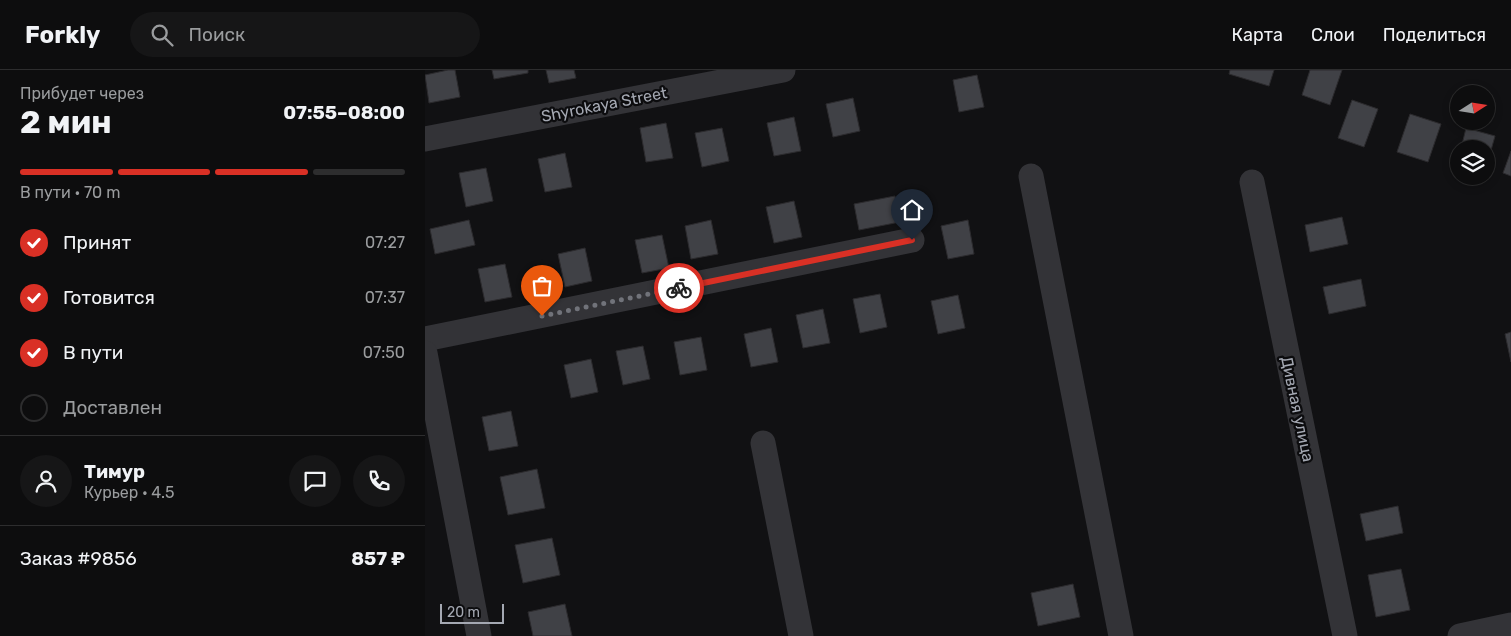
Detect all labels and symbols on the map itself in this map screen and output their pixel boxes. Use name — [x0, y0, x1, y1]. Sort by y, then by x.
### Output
street label: Shyrokaya Street — [540, 83, 669, 126]
north arrow — [1450, 85, 1495, 130]
pin — [891, 189, 933, 240]
courier — [654, 263, 704, 313]
pin — [521, 265, 563, 316]
street label: Дивная улица — [1277, 355, 1318, 464]
scale bar — [440, 601, 504, 624]

